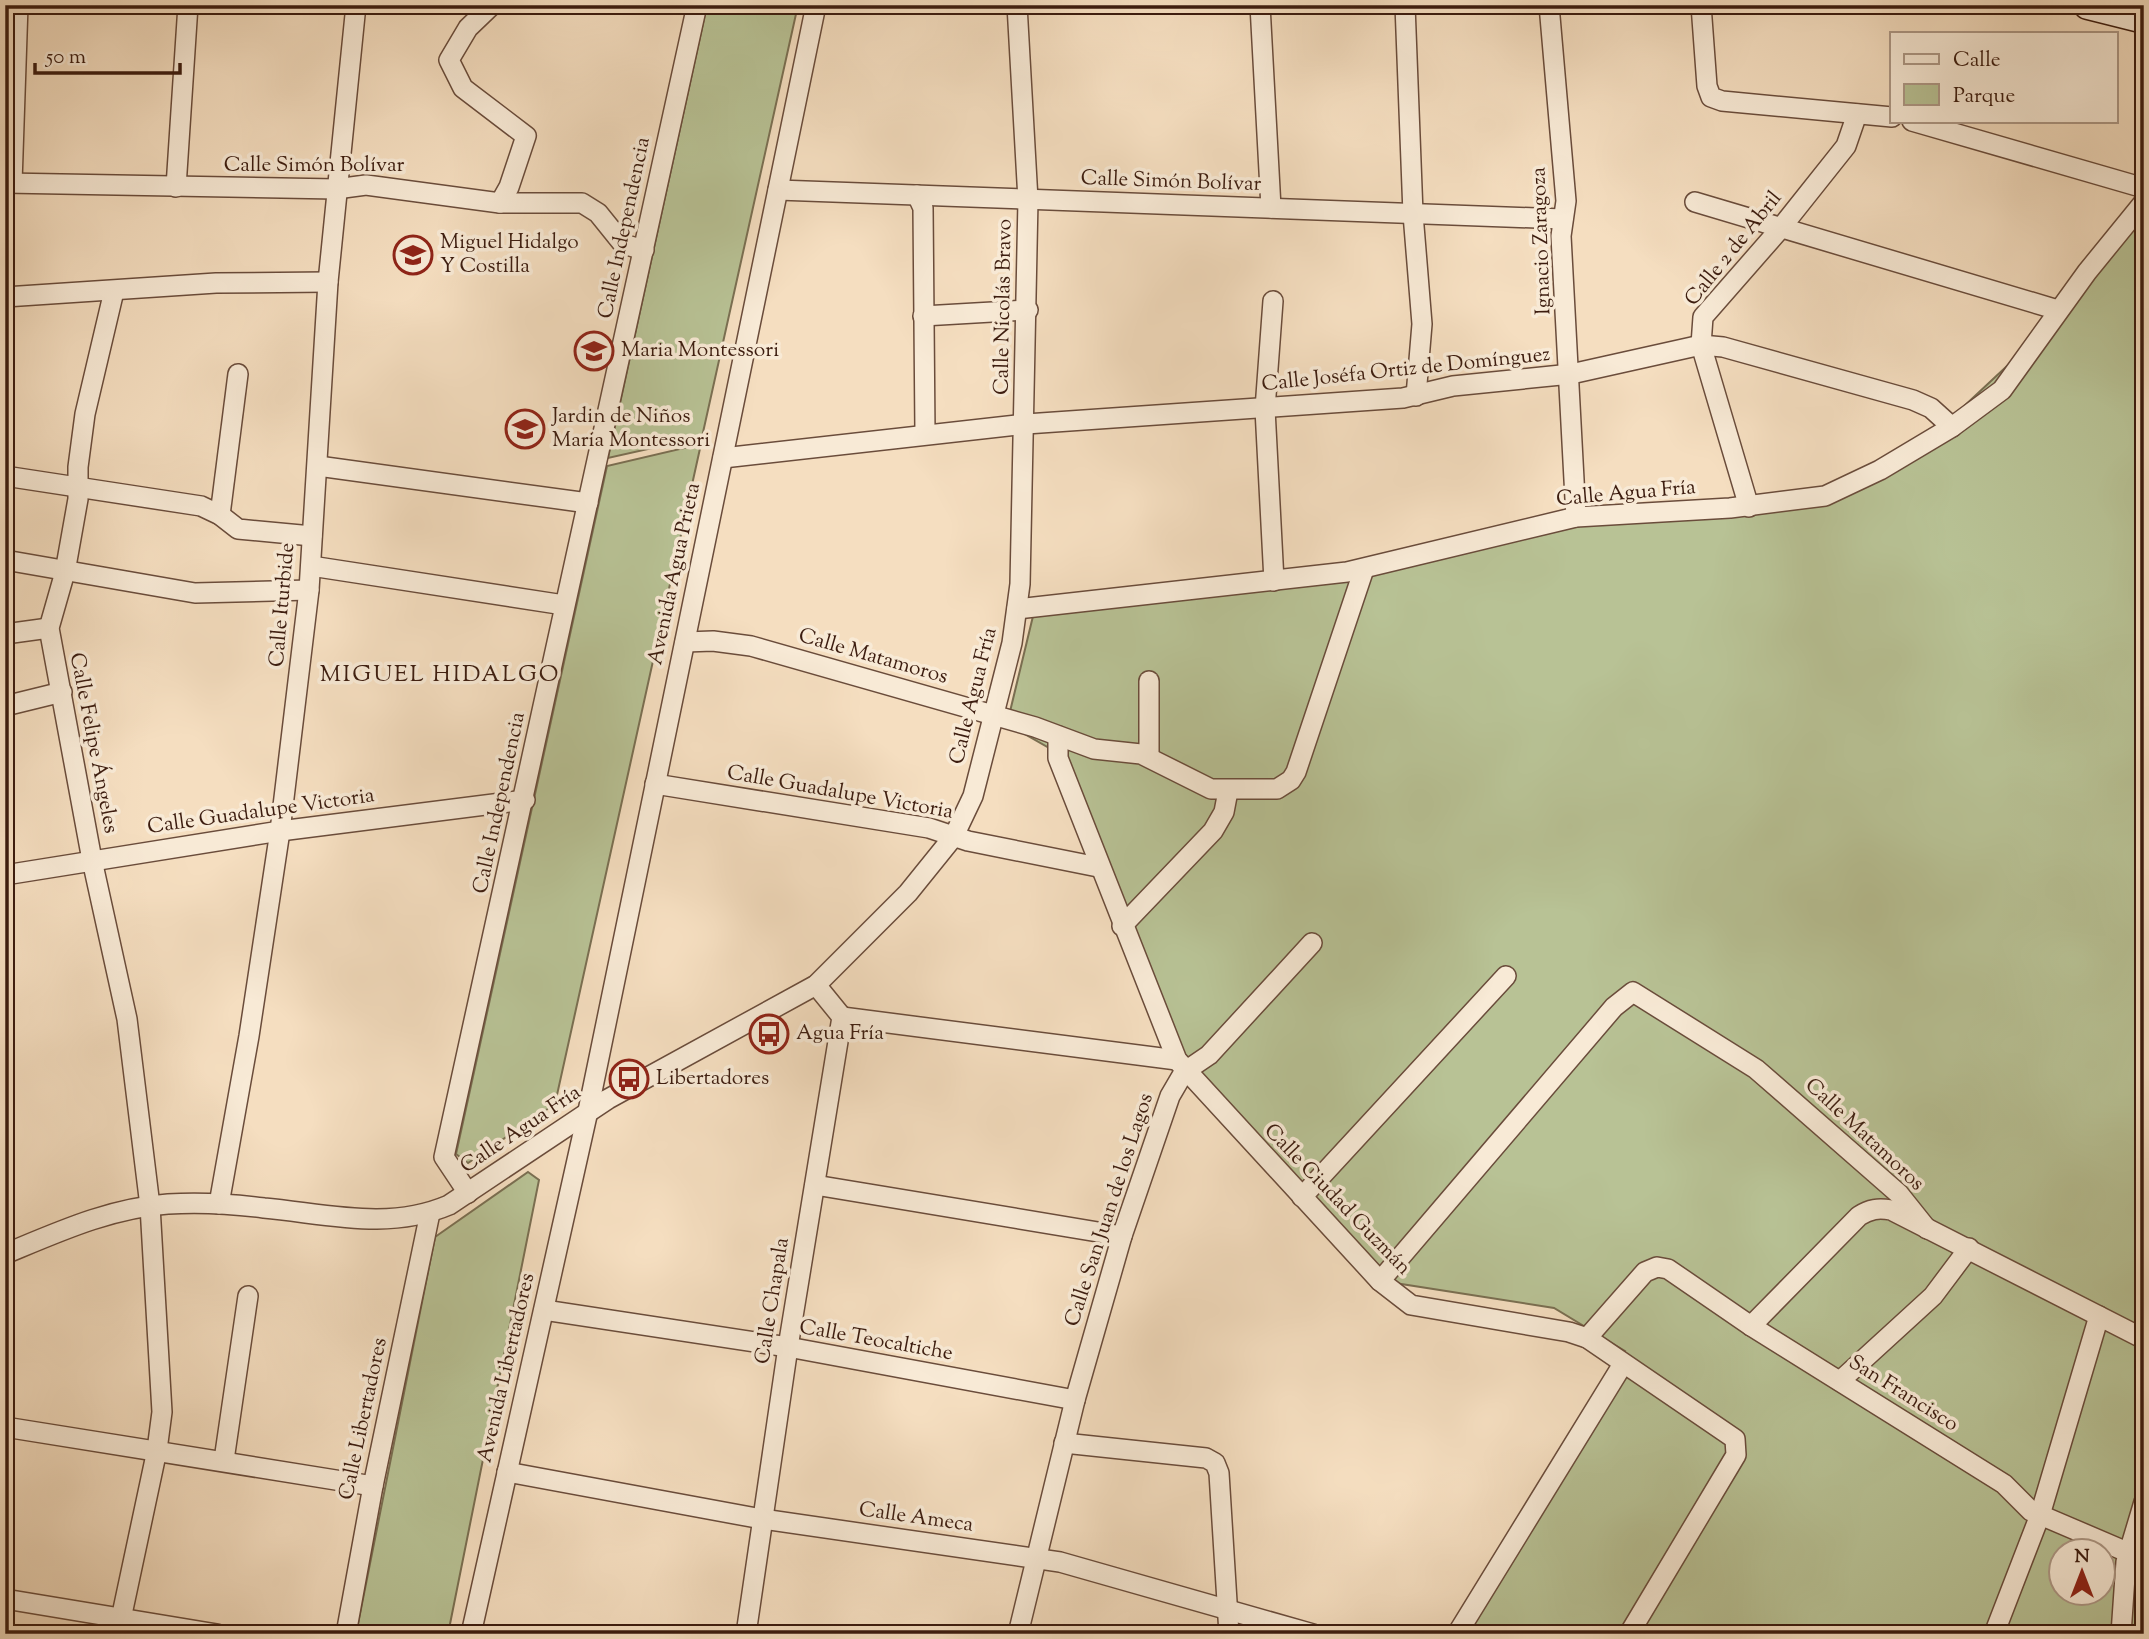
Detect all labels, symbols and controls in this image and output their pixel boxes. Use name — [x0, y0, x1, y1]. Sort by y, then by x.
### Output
scale bar — [35, 32, 180, 76]
legend — [1890, 32, 2118, 122]
text: 50 m — [45, 43, 86, 73]
text: Calle — [1953, 46, 2001, 76]
text: Parque — [1953, 82, 2015, 112]
street label: Calle Independencia — [591, 134, 659, 322]
street label: Calle Simón Bolívar — [224, 151, 404, 181]
street label: Calle Simón Bolívar — [1080, 164, 1262, 200]
street label: Ignacio Zaragoza — [1524, 166, 1560, 315]
street label: Calle 2 de Abril — [1678, 185, 1790, 313]
street label: Calle Nicolás Bravo — [987, 219, 1021, 395]
place label: Miguel Hidalgo Y Costilla — [440, 228, 579, 282]
school or university icon: Miguel Hidalgo Y Costilla — [392, 234, 434, 276]
school or university icon: Maria Montessori — [573, 330, 615, 372]
place label: Maria Montessori — [621, 336, 779, 366]
street label: Calle Joséfa Ortiz de Domínguez — [1260, 340, 1552, 400]
place label: Jardin de Niños Maria Montessori — [551, 402, 710, 456]
school or university icon: Jardin de Niños Maria Montessori — [504, 408, 546, 450]
street label: Calle Agua Fría — [1555, 473, 1697, 515]
street label: Avenida Agua Prieta — [641, 480, 709, 668]
street label: Calle Iturbide — [263, 542, 303, 668]
street label: Calle Matamoros — [795, 621, 951, 693]
street label: Calle Agua Fría — [943, 624, 1006, 768]
street label: Calle Felipe Ángeles — [61, 650, 125, 836]
district label: MIGUEL HIDALGO — [320, 659, 560, 692]
street label: Calle Independencia — [466, 709, 534, 897]
street label: Calle Guadalupe Victoria — [725, 758, 956, 828]
street label: Calle Guadalupe Victoria — [145, 781, 377, 843]
bus stop icon: Agua Fría — [748, 1013, 790, 1055]
place label: Agua Fría — [796, 1019, 884, 1049]
bus stop icon: Libertadores — [608, 1058, 650, 1100]
place label: Libertadores — [656, 1064, 769, 1094]
street label: Calle Matamoros — [1797, 1072, 1931, 1198]
street label: Calle Agua Fría — [455, 1078, 588, 1182]
street label: Calle San Juan de los Lagos — [1058, 1090, 1162, 1330]
street label: Calle Ciudad Guzmán — [1256, 1117, 1418, 1283]
street label: Calle Chapala — [748, 1235, 798, 1366]
street label: Avenida Libertadores — [471, 1270, 543, 1466]
street label: Calle Teocaltiche — [797, 1313, 955, 1369]
street label: Calle Libertadores — [332, 1335, 396, 1503]
street label: San Francisco — [1842, 1348, 1964, 1440]
street label: Calle Ameca — [857, 1495, 975, 1541]
north arrow — [2048, 1538, 2118, 1608]
text: N — [2074, 1544, 2090, 1571]

